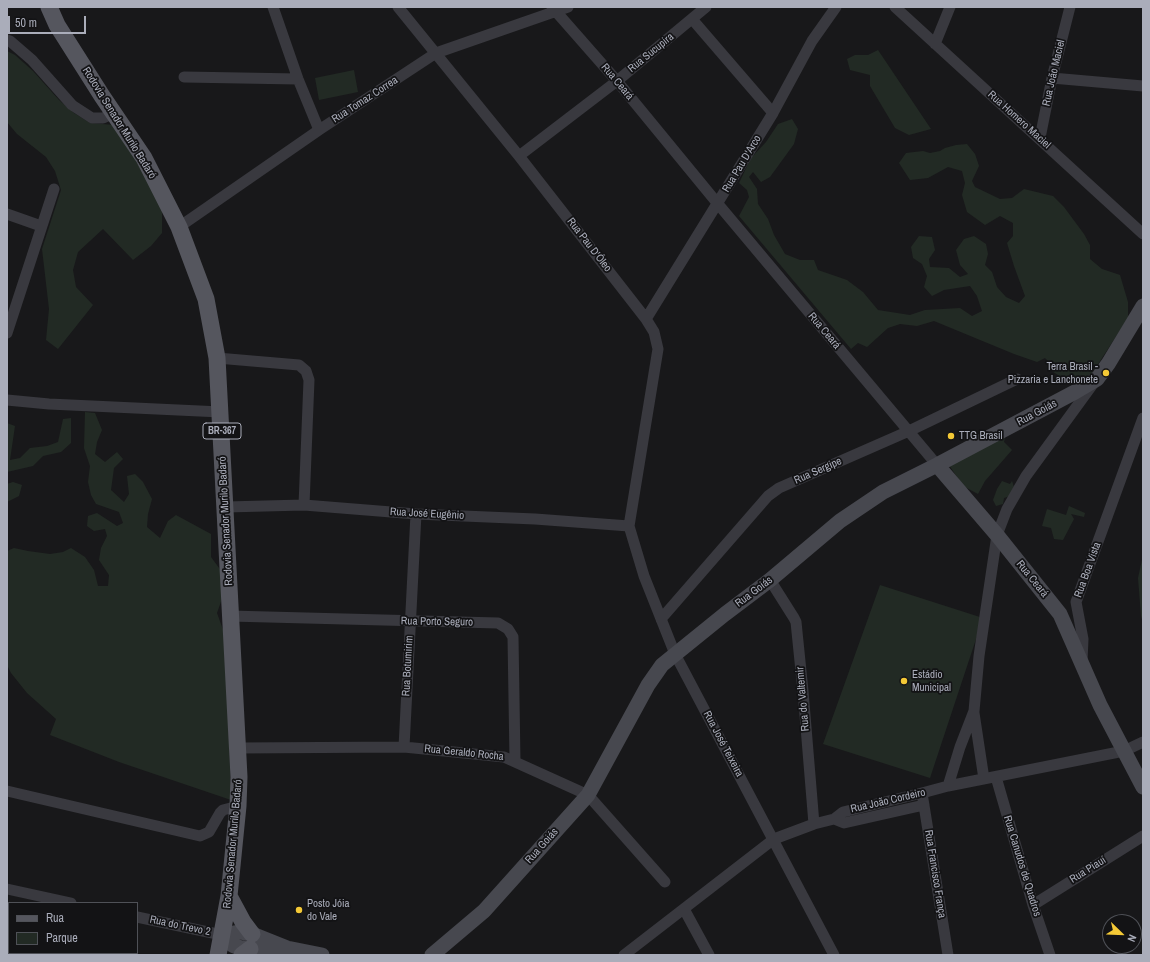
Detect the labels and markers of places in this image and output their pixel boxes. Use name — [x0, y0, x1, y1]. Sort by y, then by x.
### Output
place label: Terra Brasil - Pizzaria e Lanchonete — [1008, 360, 1098, 386]
marker: Terra Brasil - Pizzaria e Lanchonete — [1101, 368, 1111, 378]
place label: TTG Brasil — [959, 429, 1003, 443]
marker: TTG Brasil — [946, 431, 956, 441]
place label: Estádio Municipal — [912, 668, 951, 694]
marker: Estádio Municipal — [899, 676, 909, 686]
place label: Posto Jóia do Vale — [307, 897, 350, 923]
marker: Posto Jóia do Vale — [294, 905, 304, 915]

